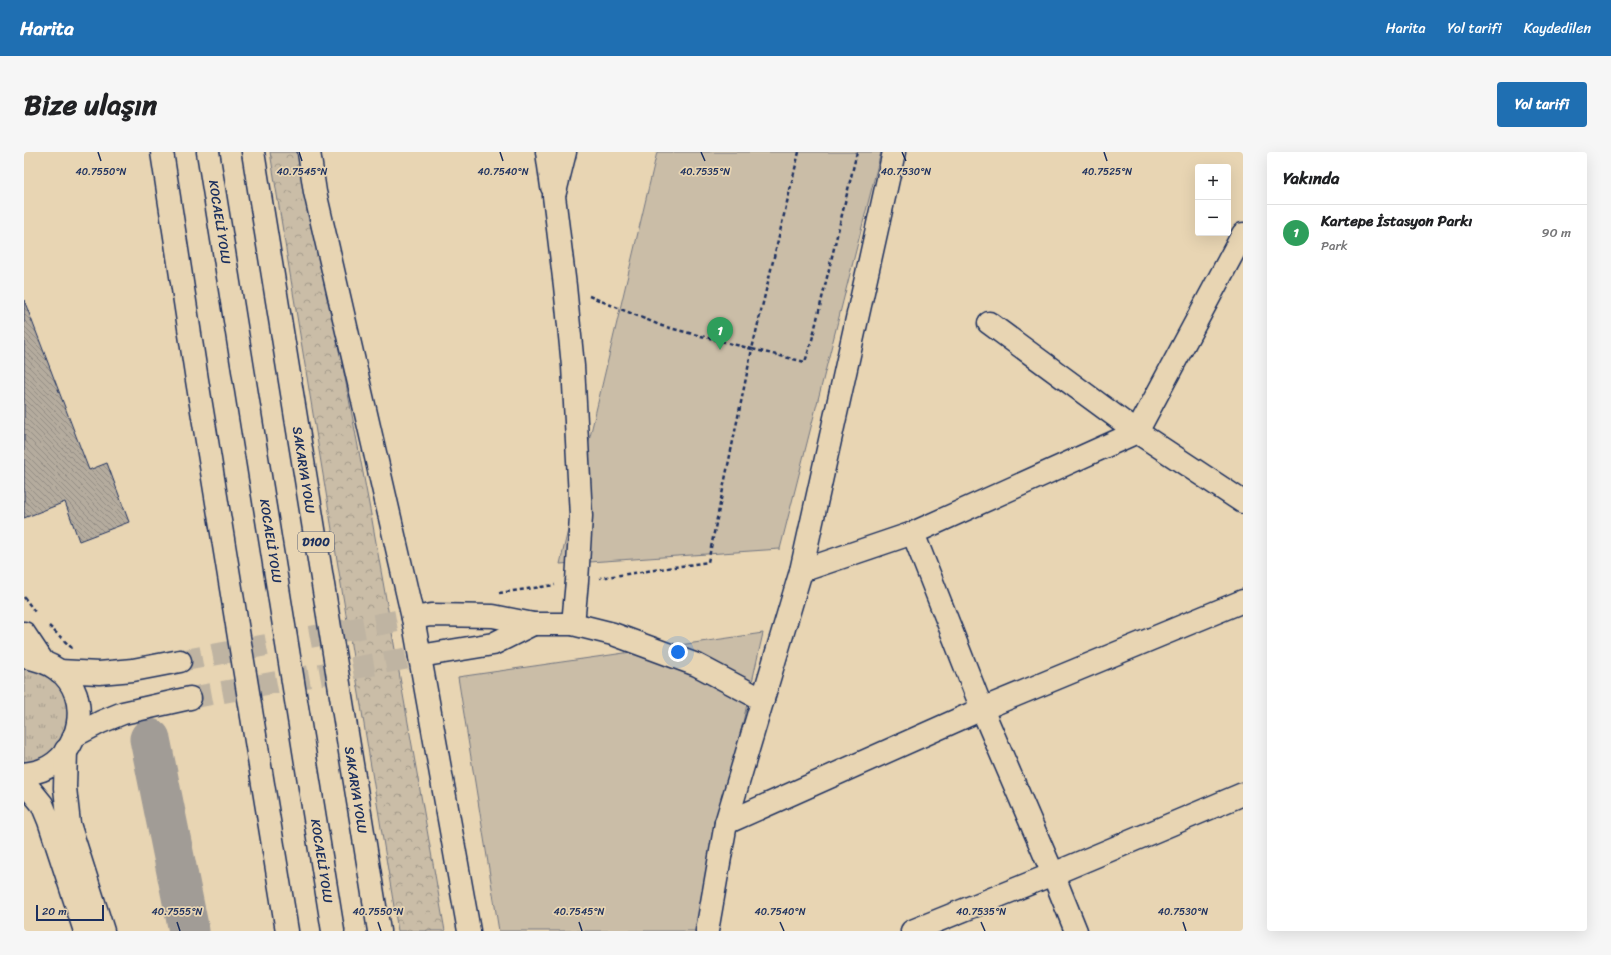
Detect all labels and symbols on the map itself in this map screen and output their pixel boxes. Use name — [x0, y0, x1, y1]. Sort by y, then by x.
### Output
text: 40.7550°N — [75, 163, 127, 181]
text: 40.7545°N — [277, 163, 328, 181]
text: 40.7540°N — [477, 163, 529, 181]
text: 40.7535°N — [680, 163, 730, 181]
text: 40.7530°N — [881, 163, 931, 181]
text: 40.7525°N — [1082, 163, 1132, 181]
street label: KOCAELİ YOLU — [202, 178, 238, 266]
pin: 1 — [707, 317, 733, 350]
street label: SAKARYA YOLU — [286, 425, 322, 516]
street label: KOCAELİ YOLU — [253, 497, 289, 585]
road number: D100 — [298, 532, 334, 552]
your location — [668, 642, 688, 662]
street label: SAKARYA YOLU — [338, 745, 374, 836]
street label: KOCAELİ YOLU — [304, 817, 340, 905]
scale bar — [36, 903, 104, 922]
text: 40.7555°N — [152, 903, 202, 921]
text: 40.7550°N — [352, 903, 404, 921]
text: 40.7545°N — [554, 903, 605, 921]
text: 40.7540°N — [754, 903, 806, 921]
text: 40.7535°N — [956, 903, 1006, 921]
text: 40.7530°N — [1158, 903, 1208, 921]

